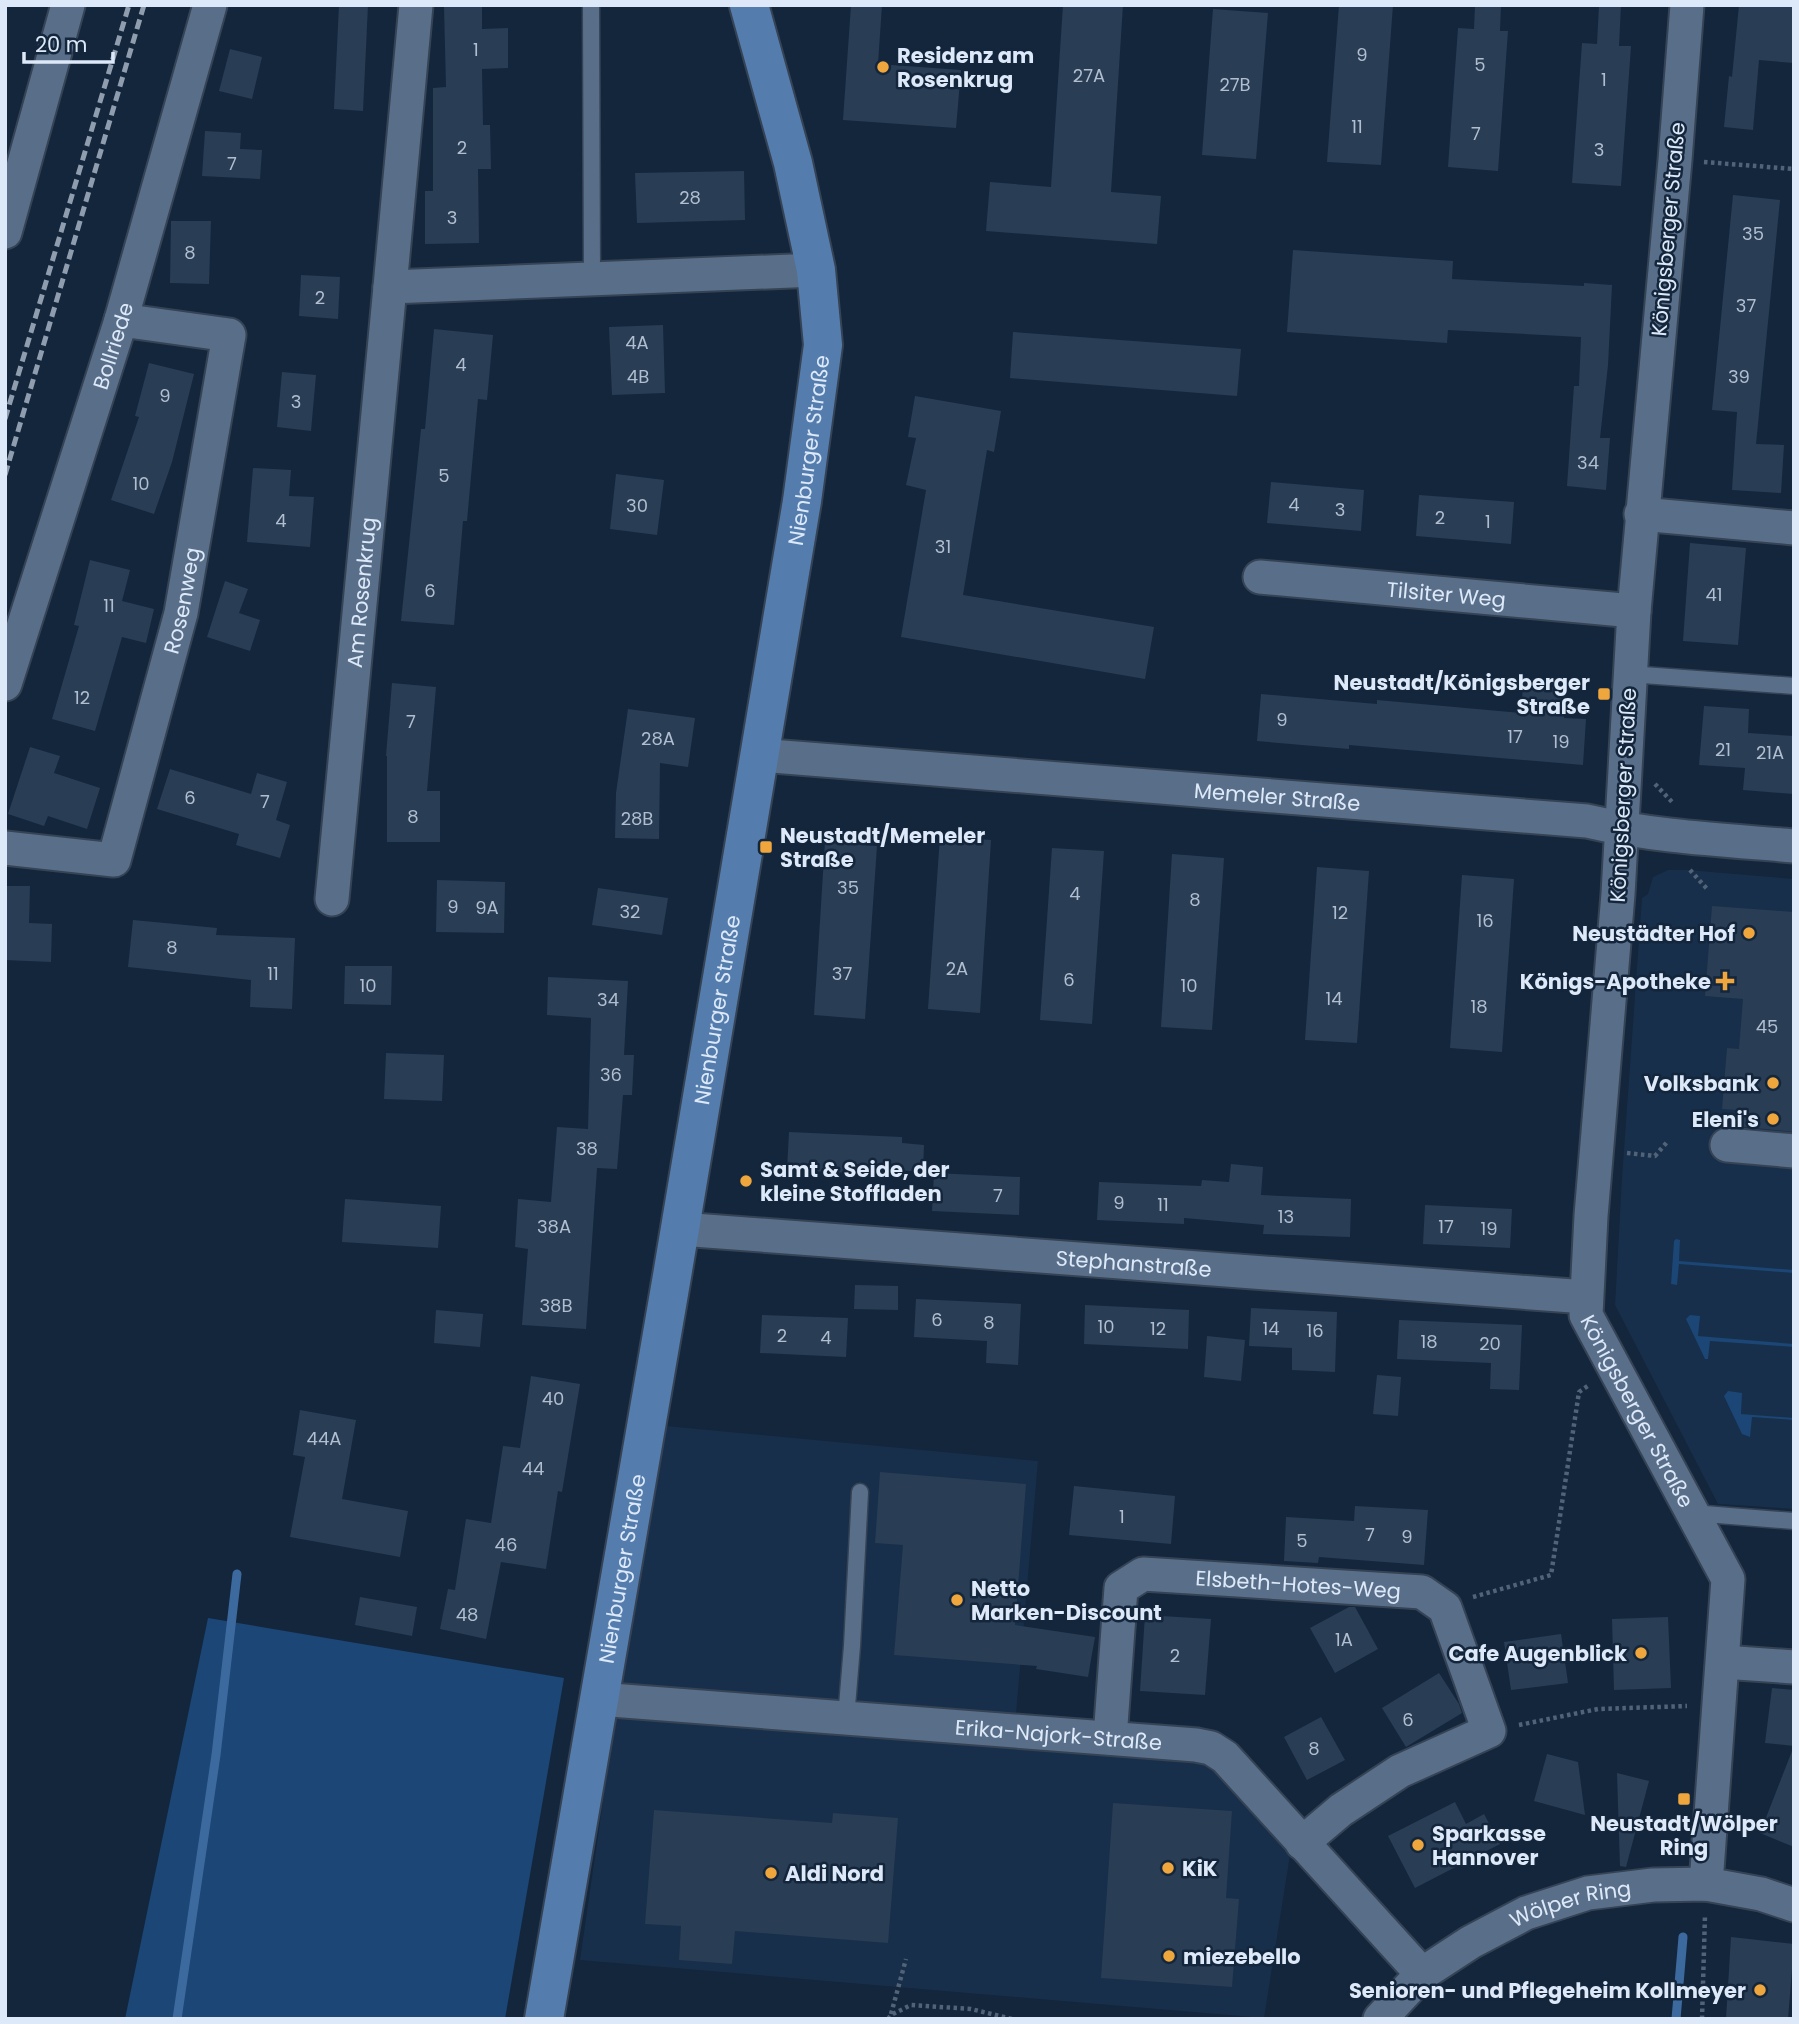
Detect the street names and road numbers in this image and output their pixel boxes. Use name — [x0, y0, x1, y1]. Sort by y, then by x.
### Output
street label: Königsberger Straße — [1644, 121, 1692, 337]
street label: Bollriede — [85, 299, 140, 393]
street label: Nienburger Straße — [780, 353, 836, 548]
street label: Am Rosenkrug — [339, 516, 383, 669]
street label: Rosenweg — [156, 545, 207, 657]
street label: Tilsiter Weg — [1385, 574, 1507, 614]
street label: Königsberger Straße — [1603, 687, 1643, 903]
street label: Memeler Straße — [1193, 775, 1362, 817]
street label: Nienburger Straße — [686, 913, 747, 1107]
street label: Stephanstraße — [1055, 1243, 1213, 1283]
street label: Königsberger Straße — [1574, 1309, 1701, 1513]
street label: Nienburger Straße — [591, 1472, 652, 1666]
street label: Elsbeth-Hotes-Weg — [1195, 1563, 1402, 1605]
street label: Erika-Najork-Straße — [954, 1712, 1163, 1757]
street label: Wölper Ring — [1504, 1873, 1633, 1934]

